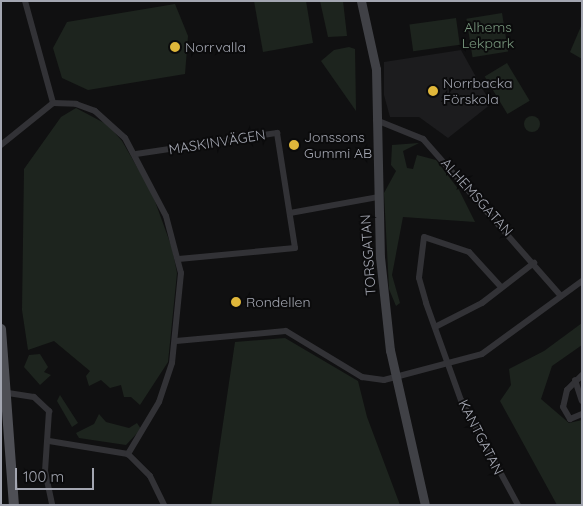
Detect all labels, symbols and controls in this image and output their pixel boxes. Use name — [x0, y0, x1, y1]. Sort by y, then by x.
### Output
park label: Alhems Lekpark — [462, 19, 514, 52]
place label: Norrvalla — [185, 39, 246, 55]
marker: Norrvalla — [169, 41, 181, 53]
place label: Norrbacka Förskola — [443, 75, 513, 108]
marker: Norrbacka Förskola — [427, 85, 439, 97]
street label: MASKINVÄGEN — [167, 126, 267, 158]
place label: Jonssons Gummi AB — [304, 129, 372, 162]
marker: Jonssons Gummi AB — [288, 139, 300, 151]
street label: ALHEMSGATAN — [438, 155, 516, 239]
street label: TORSGATAN — [357, 214, 379, 296]
place label: Rondellen — [246, 294, 311, 310]
marker: Rondellen — [230, 296, 242, 308]
street label: KANTGATAN — [455, 397, 507, 477]
scale bar — [18, 458, 96, 490]
text: 100 m — [23, 467, 64, 486]

